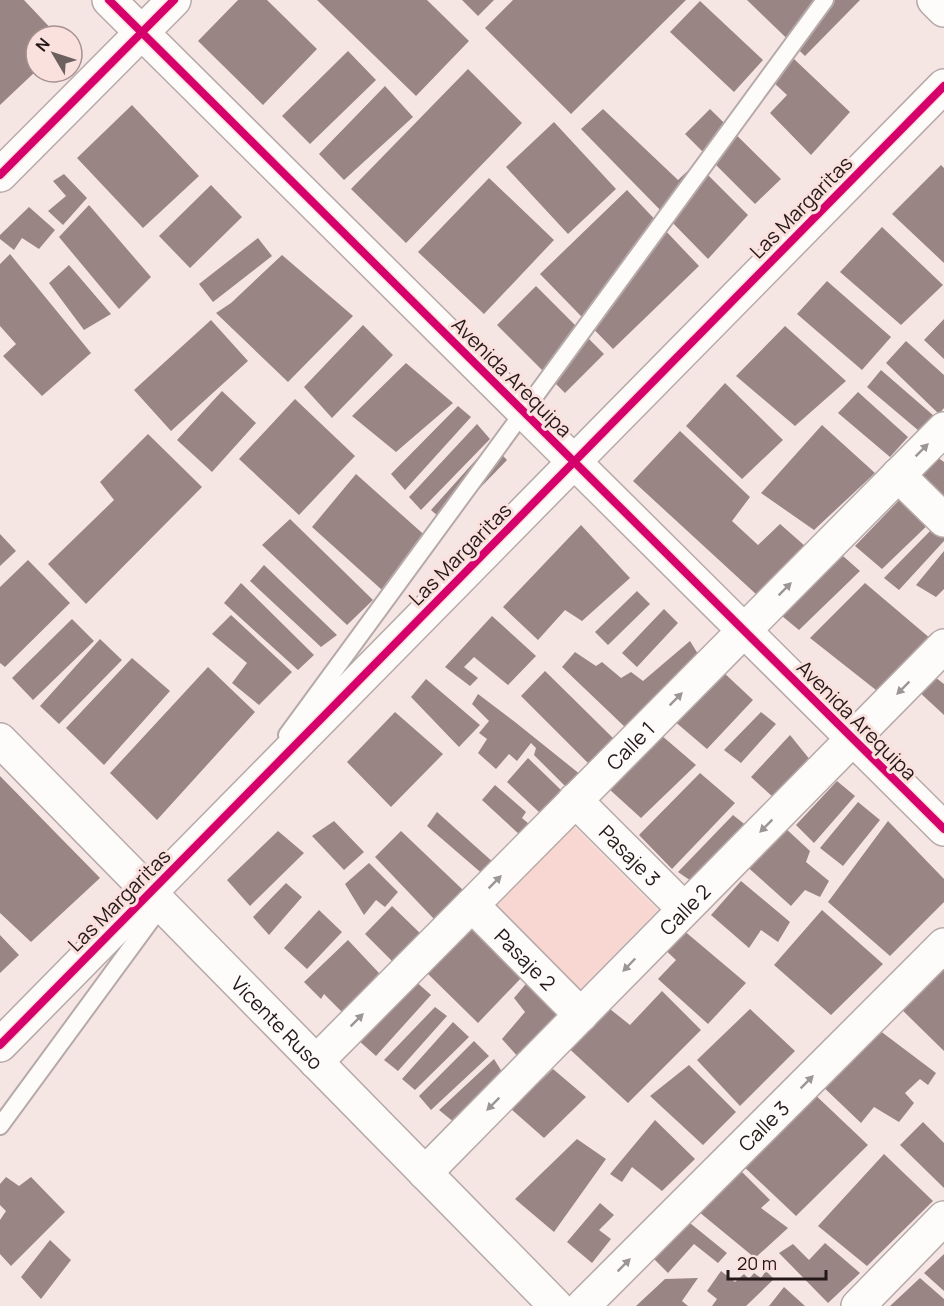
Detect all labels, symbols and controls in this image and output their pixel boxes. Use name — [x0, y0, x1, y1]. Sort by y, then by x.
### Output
north arrow — [24, 24, 84, 84]
text: N — [30, 33, 55, 56]
street label: Las Margaritas — [744, 150, 858, 264]
street label: Avenida Arequipa — [446, 311, 578, 443]
one-way arrow — [915, 444, 929, 458]
street label: Las Margaritas — [403, 497, 517, 611]
one-way arrow — [778, 583, 792, 597]
street label: Avenida Arequipa — [791, 654, 923, 786]
one-way arrow — [896, 680, 910, 695]
one-way arrow — [669, 692, 683, 706]
street label: Calle 1 — [600, 715, 660, 776]
street label: Pasaje 3 — [594, 819, 667, 892]
one-way arrow — [759, 819, 773, 834]
street label: Las Margaritas — [62, 843, 176, 957]
one-way arrow — [487, 875, 501, 889]
street label: Calle 2 — [653, 878, 716, 941]
street label: Pasaje 2 — [489, 922, 562, 996]
one-way arrow — [623, 958, 637, 972]
street label: Vicente Ruso — [226, 970, 330, 1075]
one-way arrow — [350, 1014, 364, 1028]
one-way arrow — [799, 1076, 813, 1090]
street label: Calle 3 — [732, 1094, 795, 1157]
one-way arrow — [486, 1097, 500, 1111]
scale bar — [728, 1243, 826, 1281]
text: 20 m — [737, 1251, 777, 1275]
one-way arrow — [617, 1258, 631, 1272]

